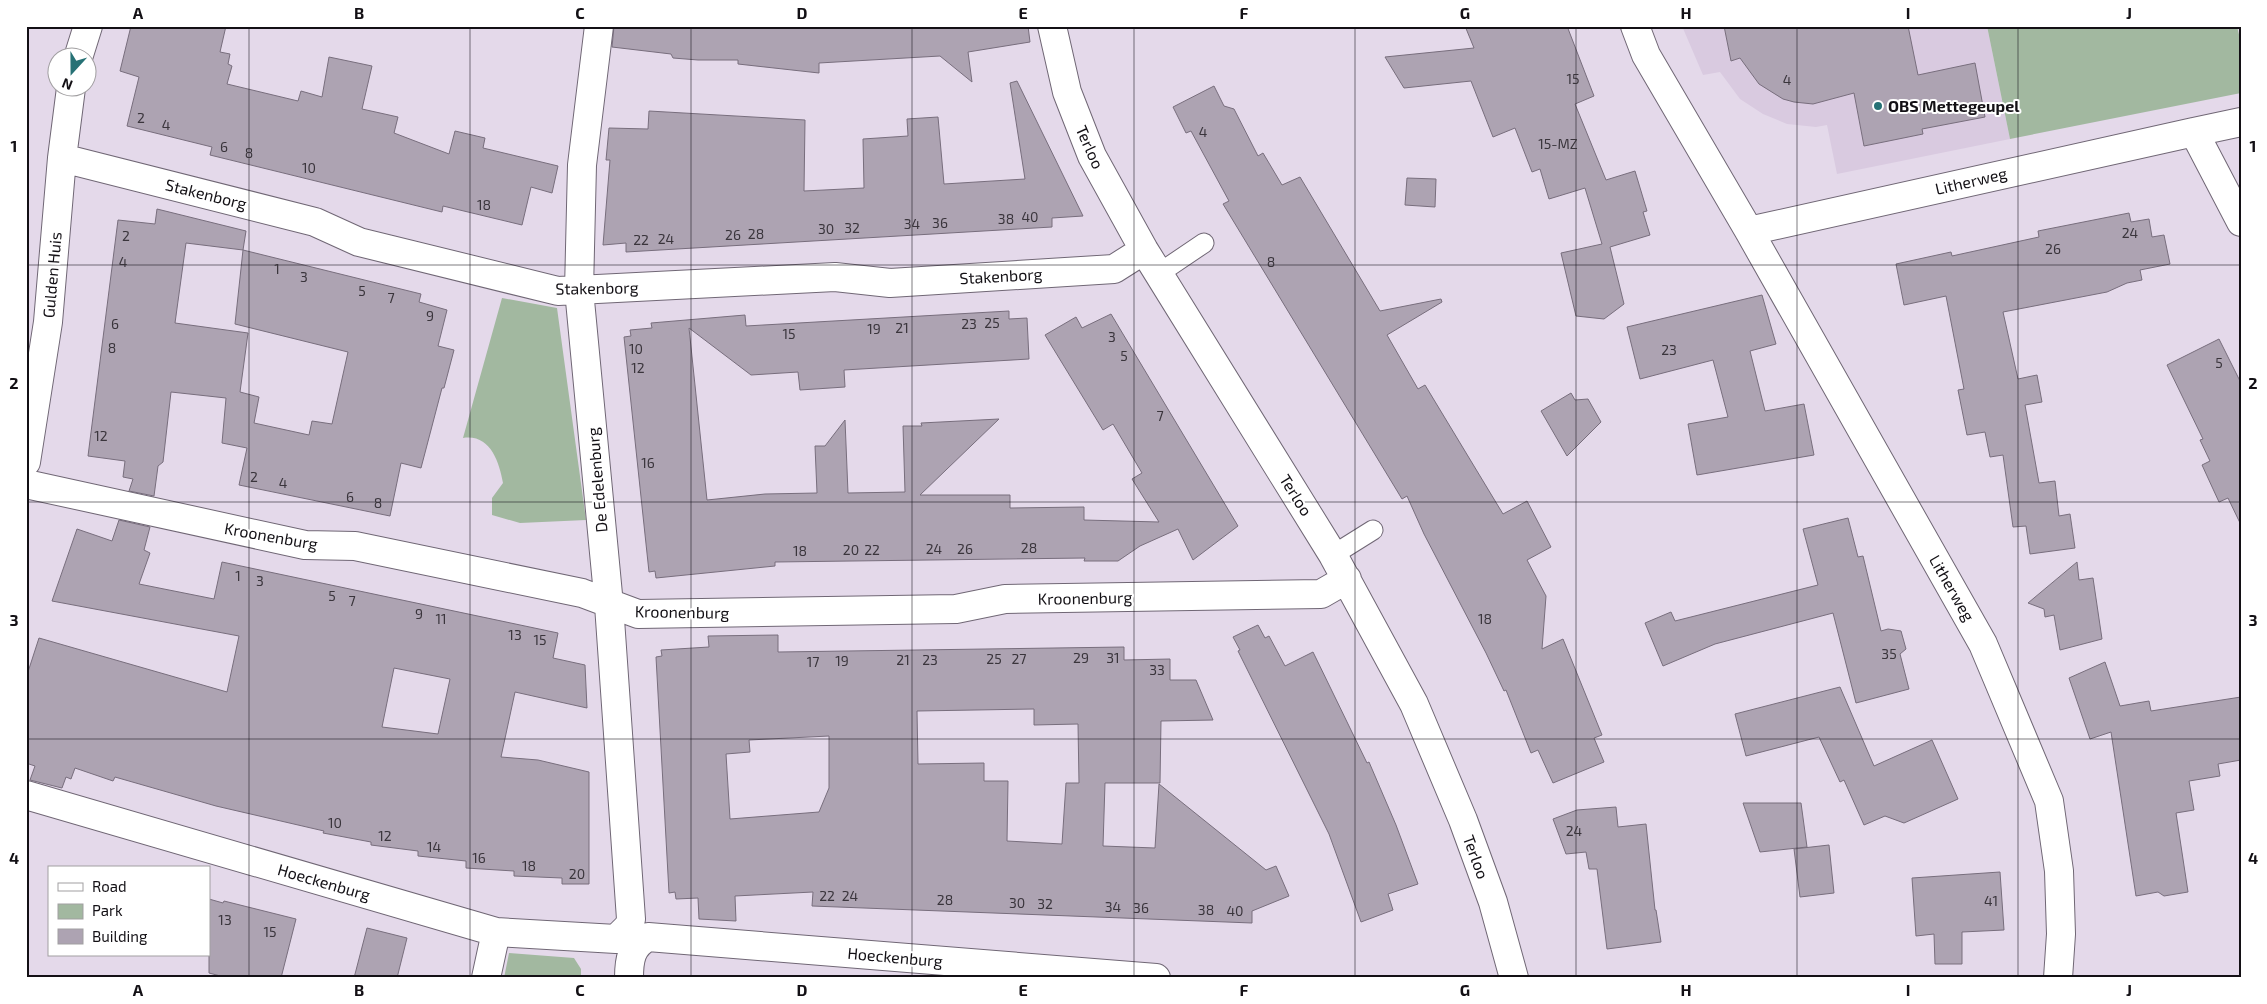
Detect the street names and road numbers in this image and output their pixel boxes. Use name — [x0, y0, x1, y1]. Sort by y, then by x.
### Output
street label: Terloo — [1073, 122, 1108, 171]
street label: Litherweg — [1933, 163, 2009, 198]
street label: Stakenborg — [164, 174, 249, 213]
street label: Gulden Huis — [38, 231, 65, 319]
street label: Stakenborg — [959, 264, 1043, 287]
street label: Stakenborg — [555, 277, 639, 298]
street label: De Edelenburg — [582, 427, 611, 534]
street label: Terloo — [1276, 470, 1317, 519]
street label: Kroonenburg — [223, 518, 319, 553]
street label: Litherweg — [1926, 551, 1979, 624]
street label: Kroonenburg — [1038, 587, 1132, 608]
street label: Kroonenburg — [635, 601, 730, 622]
street label: Terloo — [1460, 832, 1493, 881]
street label: Hoeckenburg — [276, 859, 373, 904]
street label: Hoeckenburg — [847, 943, 944, 970]

